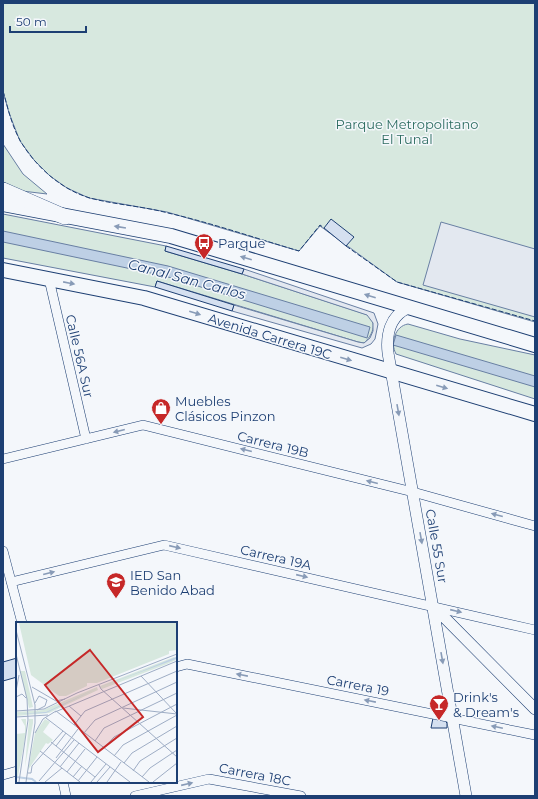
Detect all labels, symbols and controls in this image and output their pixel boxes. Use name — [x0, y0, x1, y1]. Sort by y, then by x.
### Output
scale bar — [10, 8, 86, 34]
text: 50 m — [16, 14, 47, 29]
park label: Parque Metropolitano El Tunal — [336, 116, 478, 147]
one-way arrow — [114, 224, 126, 230]
bus stop icon: Parque — [193, 232, 215, 260]
place label: Parque — [218, 235, 265, 251]
one-way arrow — [240, 254, 253, 260]
water label: Canal San Carlos — [126, 255, 248, 303]
one-way arrow — [63, 280, 75, 286]
one-way arrow — [364, 293, 376, 299]
one-way arrow — [189, 310, 201, 316]
street label: Avenida Carrera 19C — [206, 310, 334, 362]
street label: Calle 56A Sur — [63, 313, 97, 399]
one-way arrow — [341, 356, 353, 362]
one-way arrow — [436, 384, 448, 390]
place label: Muebles Clásicos Pinzon — [175, 393, 275, 424]
shop icon: Muebles Clásicos Pinzon — [150, 397, 172, 425]
one-way arrow — [395, 404, 401, 416]
street label: Carrera 19B — [236, 427, 311, 461]
one-way arrow — [113, 428, 126, 434]
one-way arrow — [239, 447, 252, 453]
one-way arrow — [366, 479, 378, 485]
street label: Calle 55 Sur — [423, 508, 451, 584]
one-way arrow — [491, 512, 503, 518]
one-way arrow — [418, 532, 424, 544]
street label: Carrera 19A — [239, 541, 314, 573]
one-way arrow — [169, 545, 182, 551]
place label: IED San Benido Abad — [130, 567, 215, 598]
one-way arrow — [43, 570, 55, 576]
school or university icon: IED San Benido Abad — [105, 571, 127, 599]
one-way arrow — [296, 574, 308, 580]
one-way arrow — [450, 609, 462, 615]
inset map — [16, 622, 177, 783]
one-way arrow — [440, 652, 446, 664]
street label: Carrera 19 — [325, 671, 391, 699]
one-way arrow — [236, 672, 248, 678]
place label: Drink's & Dream's — [453, 689, 519, 720]
bar icon: Drink's & Dream's — [428, 693, 450, 721]
one-way arrow — [363, 697, 376, 703]
one-way arrow — [491, 724, 503, 730]
street label: Carrera 18C — [218, 759, 292, 789]
one-way arrow — [181, 781, 193, 787]

